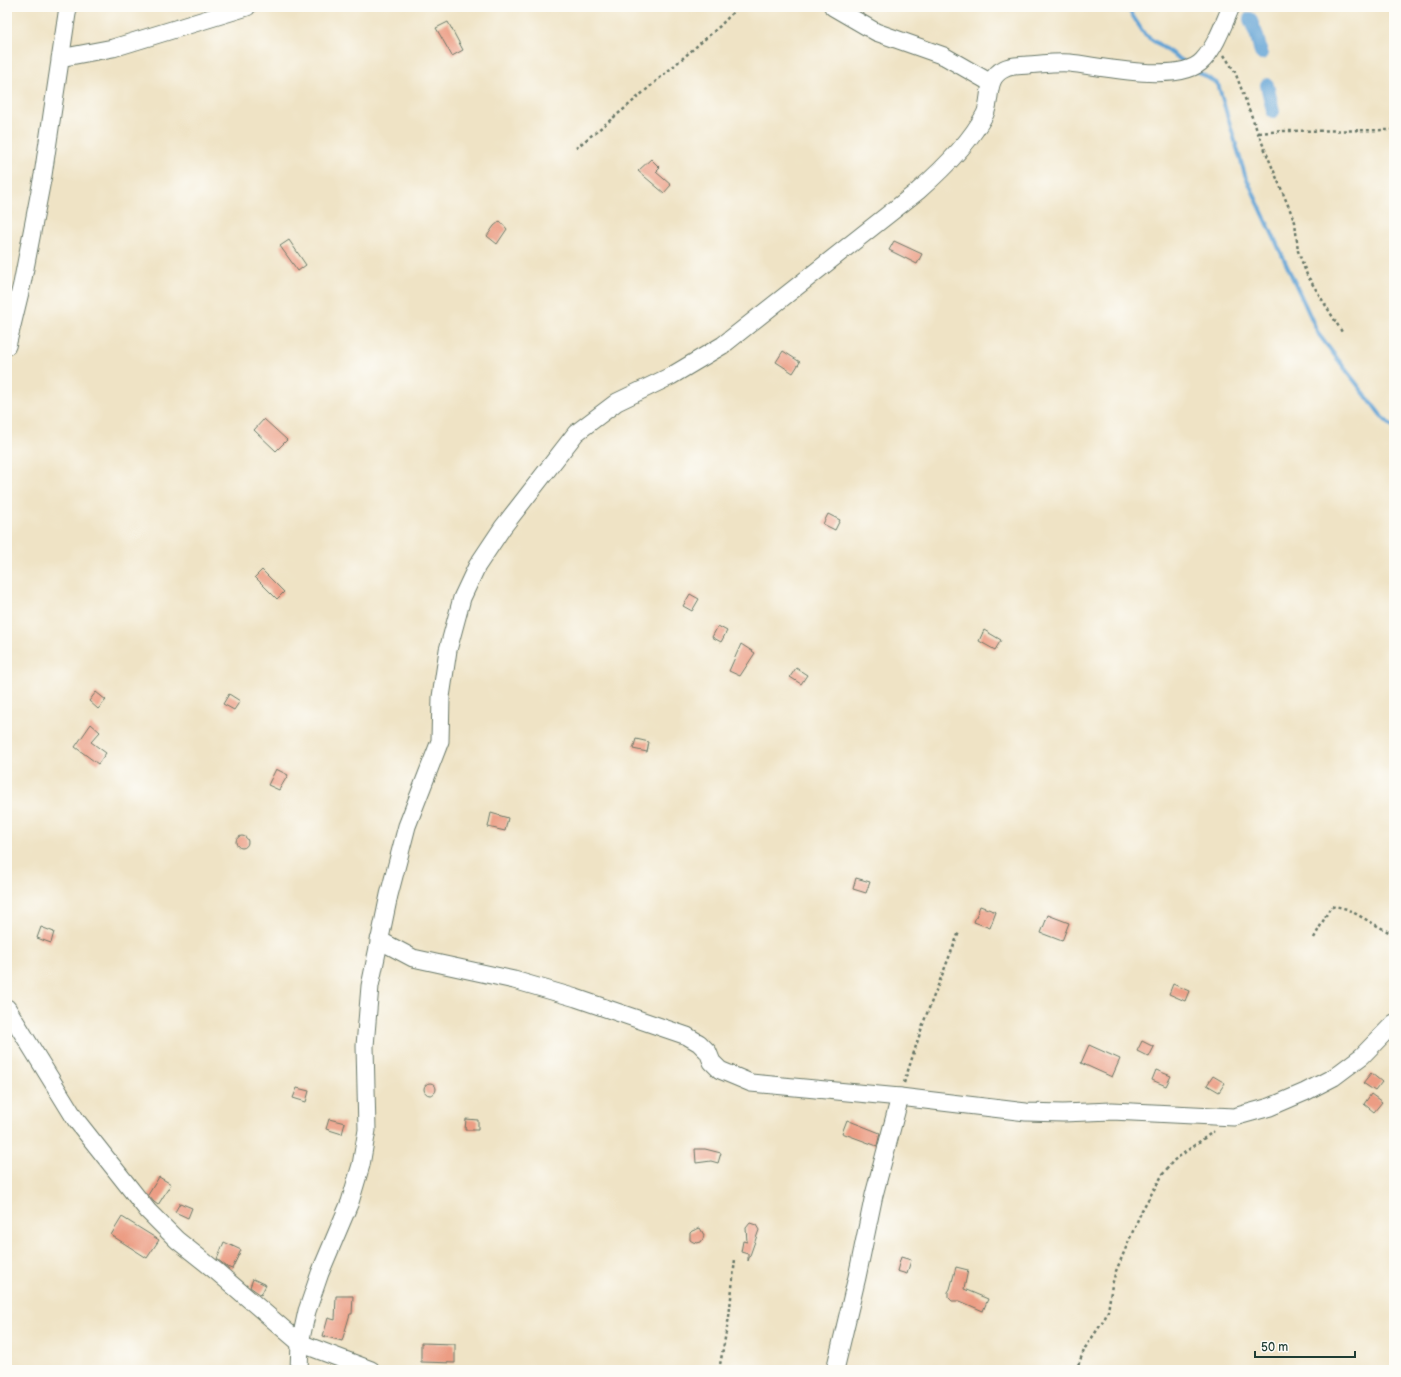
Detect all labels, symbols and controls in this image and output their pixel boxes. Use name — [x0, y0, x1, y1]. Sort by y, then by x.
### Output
scale bar — [1255, 1333, 1355, 1359]
text: 50 m — [1261, 1340, 1288, 1355]

